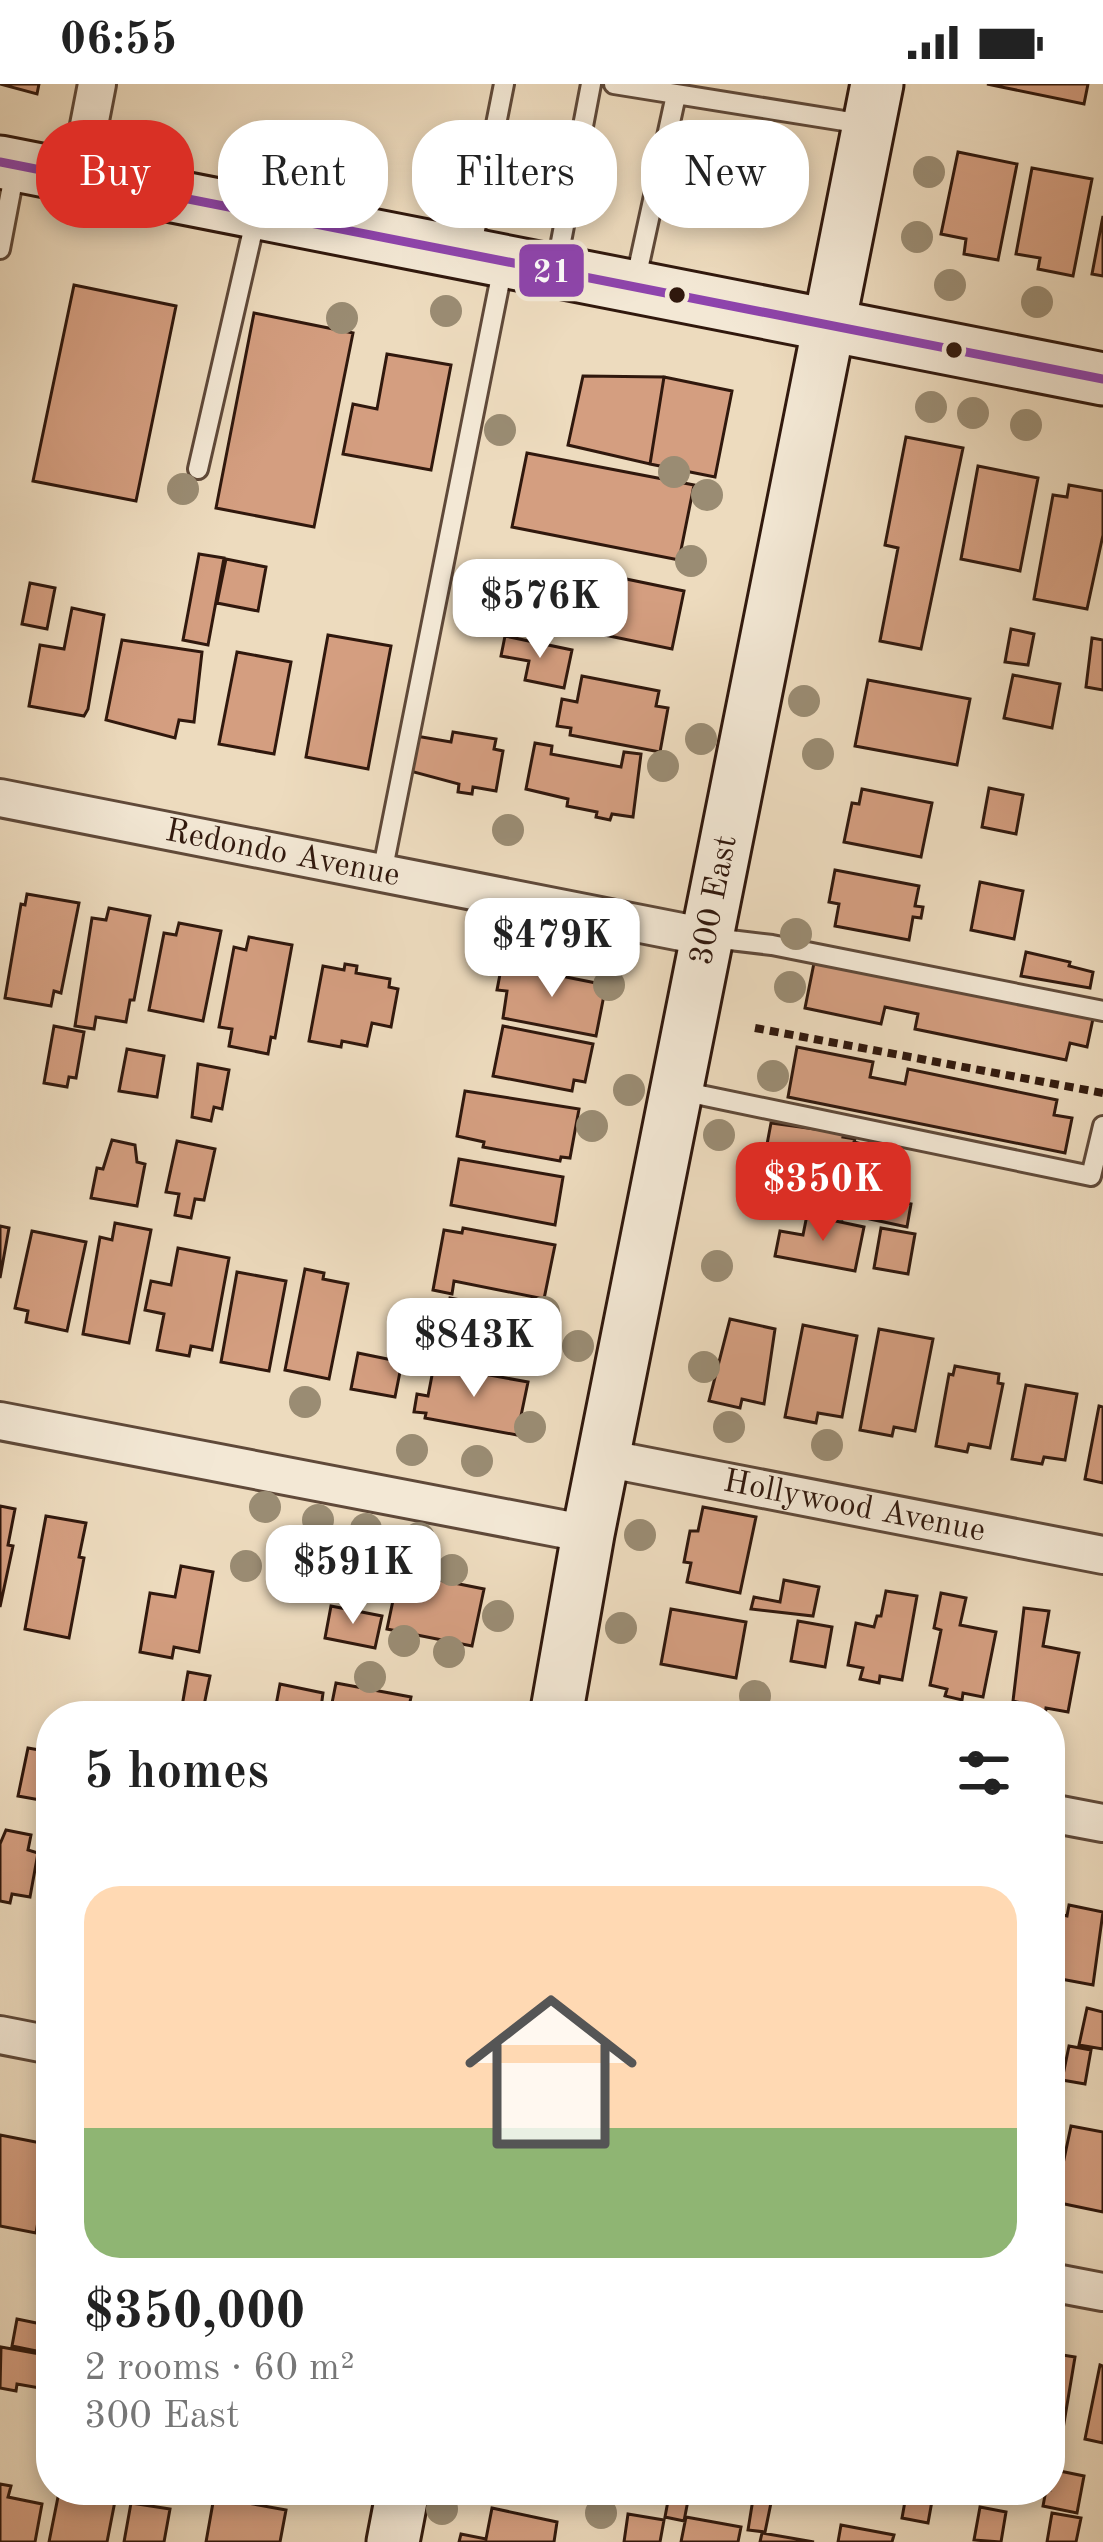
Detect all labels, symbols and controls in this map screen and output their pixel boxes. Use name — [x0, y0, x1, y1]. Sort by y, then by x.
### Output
text: 06:55 — [60, 19, 177, 64]
chip: Buy — [36, 120, 194, 228]
chip: Rent — [218, 120, 388, 228]
chip: Filters — [412, 120, 617, 228]
chip: New — [641, 120, 809, 228]
line badge: 21 — [517, 242, 586, 299]
text: 21 — [533, 257, 571, 290]
unlabelled marker — [666, 284, 688, 306]
unlabelled marker — [943, 339, 965, 361]
pin: $576K — [456, 559, 624, 661]
text: $576K — [480, 578, 600, 617]
street label: Redondo Avenue — [163, 814, 403, 893]
street label: 300 East — [685, 832, 743, 968]
pin: $479K — [468, 898, 636, 1000]
text: $479K — [492, 917, 612, 956]
pin: $350K — [739, 1142, 907, 1244]
text: $350K — [763, 1161, 883, 1200]
pin: $843K — [390, 1298, 558, 1400]
text: $843K — [414, 1317, 534, 1356]
street label: Hollywood Avenue — [721, 1465, 988, 1548]
pin: $591K — [269, 1525, 437, 1627]
text: $591K — [293, 1544, 413, 1583]
icon: filters — [951, 1740, 1017, 1806]
text: 5 homes — [84, 1748, 269, 1799]
icon: home — [443, 1964, 659, 2180]
text: $350,000 — [84, 2288, 305, 2339]
text: 2 rooms · 60 m² — [84, 2349, 355, 2388]
text: 300 East — [84, 2397, 240, 2436]

